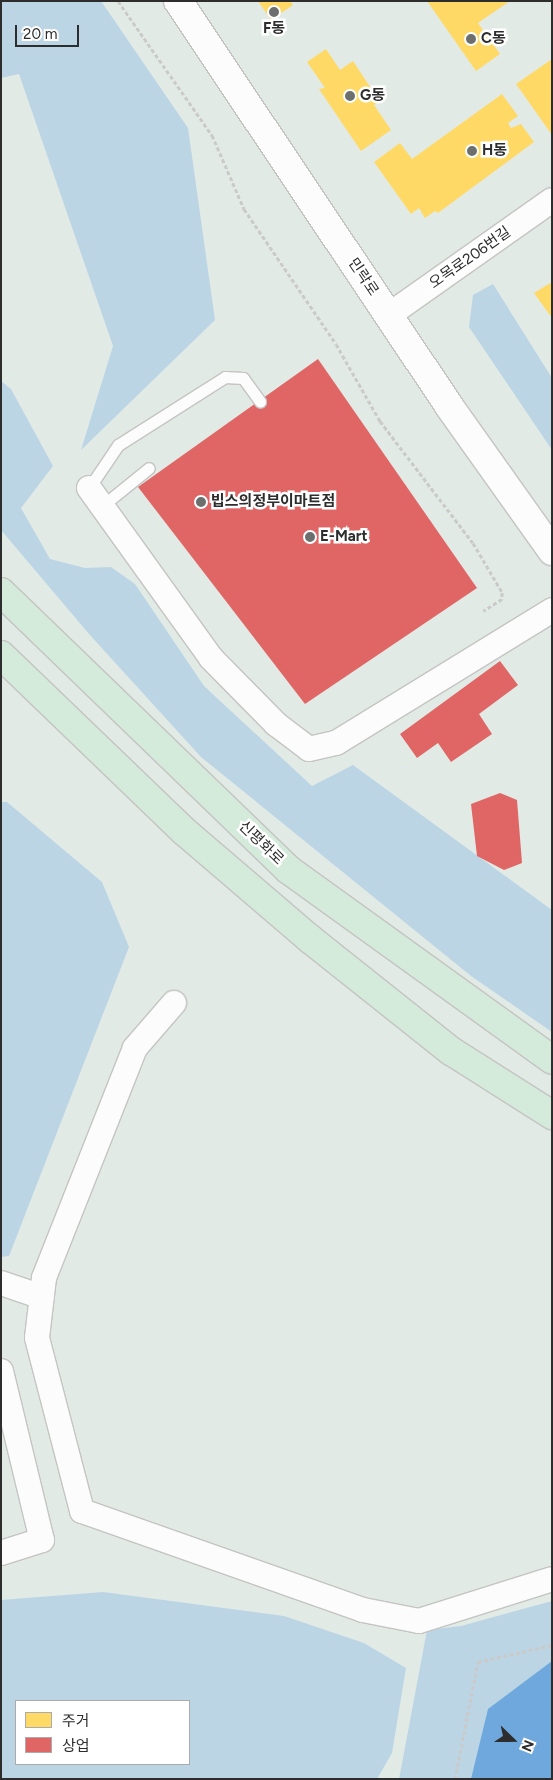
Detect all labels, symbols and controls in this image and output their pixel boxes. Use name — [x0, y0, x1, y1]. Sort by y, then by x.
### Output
marker: F동 — [268, 6, 280, 18]
scale bar — [18, 15, 81, 47]
place label: F동 — [263, 20, 285, 38]
text: 20 m — [23, 25, 57, 43]
place label: C동 — [481, 30, 506, 48]
marker: C동 — [465, 33, 477, 45]
place label: G동 — [360, 87, 385, 105]
marker: G동 — [344, 90, 356, 102]
place label: H동 — [482, 142, 507, 160]
marker: H동 — [466, 145, 478, 157]
street label: 오목로206번길 — [426, 223, 514, 293]
street label: 민락로 — [344, 255, 382, 299]
place label: 빕스의정부이마트점 — [211, 493, 335, 511]
marker: 빕스의정부이마트점 — [195, 496, 207, 508]
place label: E-Mart — [320, 528, 368, 546]
marker: E-Mart — [304, 531, 316, 543]
street label: 신평화로 — [235, 817, 287, 869]
legend — [15, 1700, 190, 1765]
text: 주거 — [62, 1712, 90, 1730]
north arrow — [488, 1715, 538, 1765]
text: 상업 — [62, 1737, 90, 1755]
text: N — [517, 1738, 537, 1754]

